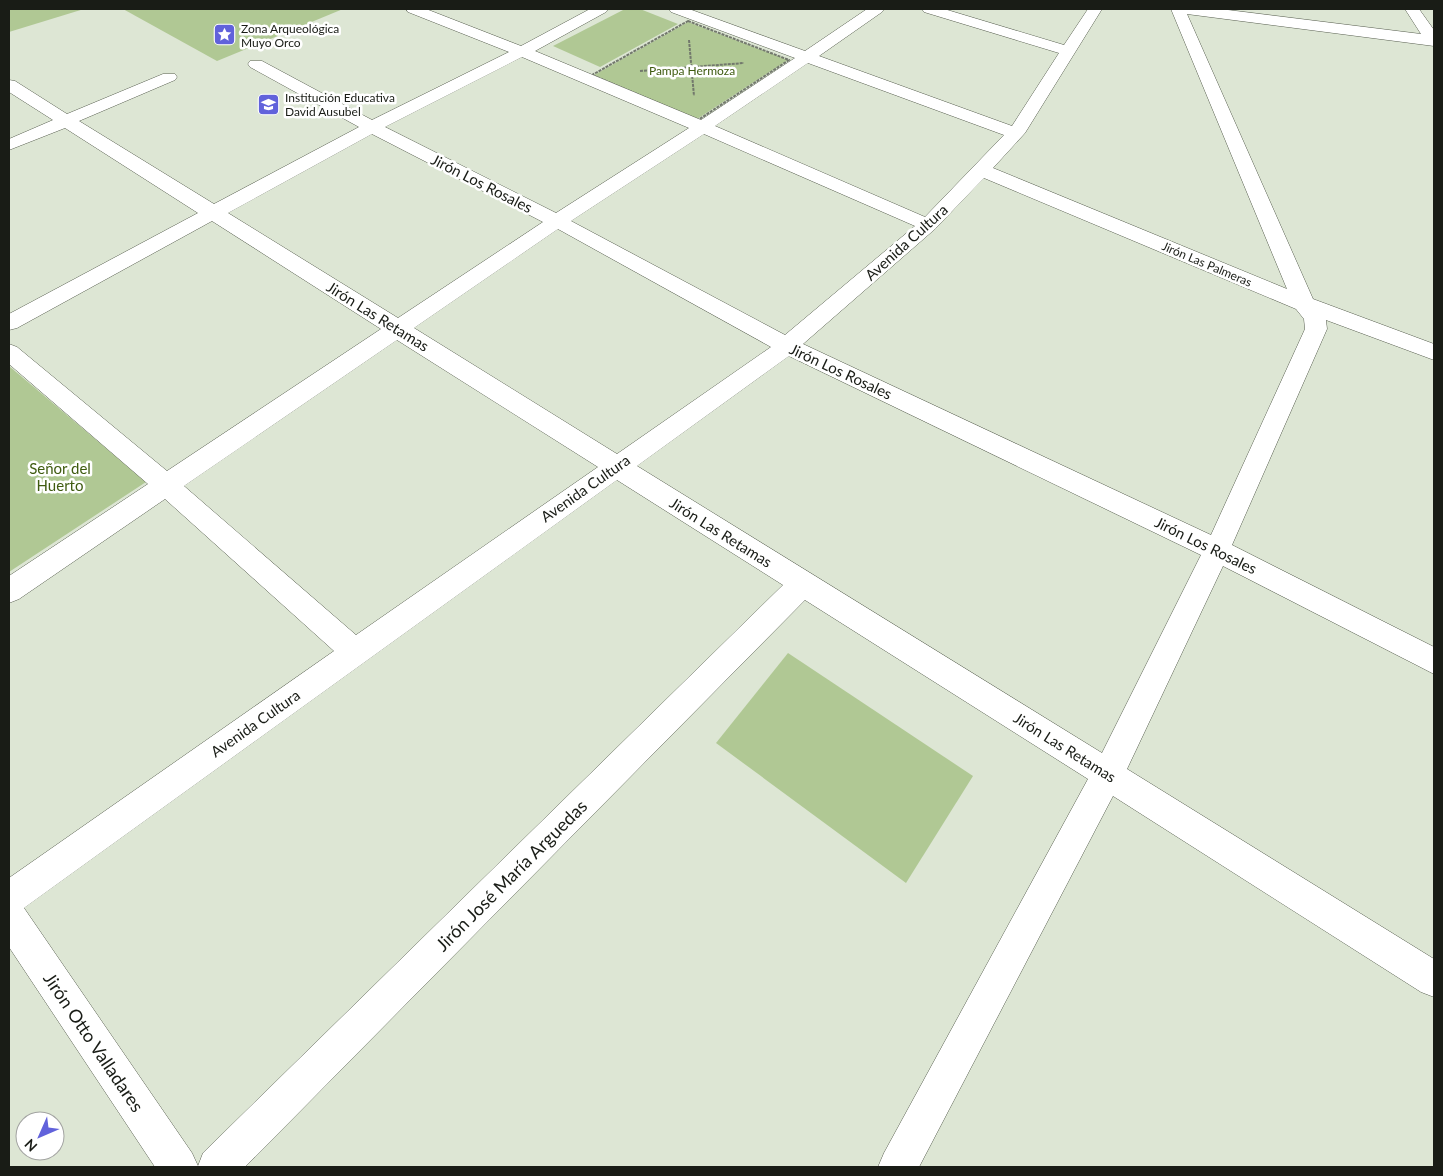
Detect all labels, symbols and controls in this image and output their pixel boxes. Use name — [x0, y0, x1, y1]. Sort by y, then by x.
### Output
place label: Zona Arqueológica Muyo Orco — [241, 21, 339, 50]
place icon: Zona Arqueológica Muyo Orco — [213, 23, 237, 47]
park label: Pampa Hermoza — [649, 63, 735, 78]
place label: Institución Educativa David Ausubel — [285, 90, 395, 119]
school or university icon: Institución Educativa David Ausubel — [257, 92, 281, 116]
street label: Jirón Los Rosales — [428, 150, 536, 216]
street label: Avenida Cultura — [861, 200, 951, 284]
street label: Jirón Las Palmeras — [1160, 238, 1254, 290]
street label: Jirón Las Retamas — [324, 277, 432, 355]
street label: Jirón Los Rosales — [787, 339, 895, 403]
street label: Avenida Cultura — [537, 451, 633, 525]
park label: Señor del Huerto — [29, 459, 91, 494]
street label: Jirón Las Retamas — [667, 493, 775, 571]
street label: Jirón Los Rosales — [1152, 513, 1260, 577]
street label: Avenida Cultura — [207, 686, 303, 760]
street label: Jirón Las Retamas — [1011, 708, 1119, 786]
street label: Jirón José María Arguedas — [431, 795, 591, 955]
street label: Jirón Otto Valladares — [39, 968, 149, 1116]
north arrow — [15, 1111, 65, 1161]
text: N — [21, 1136, 40, 1155]

